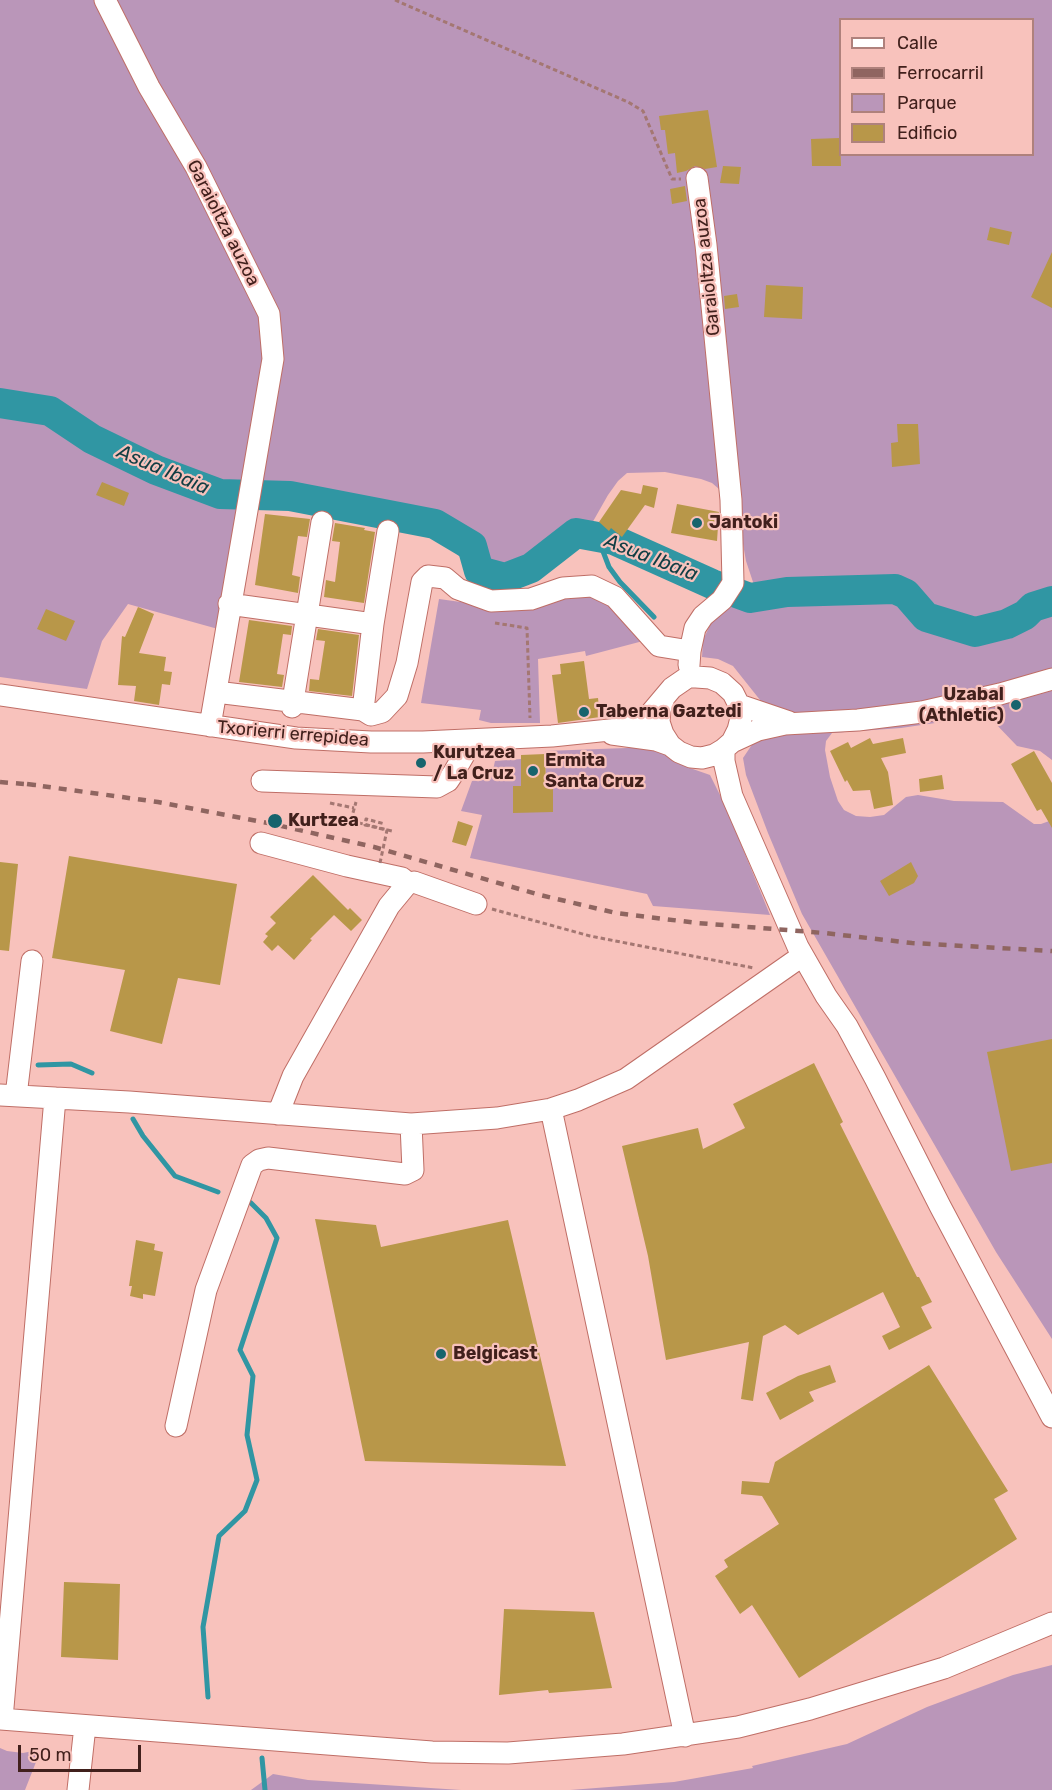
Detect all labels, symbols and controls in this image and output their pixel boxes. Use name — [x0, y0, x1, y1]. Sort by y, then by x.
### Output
legend — [839, 18, 1034, 156]
text: Calle — [897, 32, 938, 54]
text: Ferrocarril — [897, 62, 984, 84]
text: Parque — [897, 92, 957, 114]
text: Edificio — [897, 122, 957, 144]
street label: Garaioltza auzoa — [182, 156, 264, 290]
street label: Garaioltza auzoa — [689, 197, 725, 337]
water label: Asua Ibaia — [113, 440, 213, 500]
place label: Jantoki — [709, 512, 778, 534]
marker: Jantoki — [690, 516, 704, 530]
water label: Asua Ibaia — [601, 529, 701, 587]
place label: Uzabal (Athletic) — [919, 684, 1004, 726]
marker: Uzabal (Athletic) — [1009, 698, 1023, 712]
place label: Taberna Gaztedi — [596, 701, 742, 723]
marker: Taberna Gaztedi — [577, 705, 591, 719]
street label: Txorierri errepidea — [216, 717, 370, 751]
place label: Kurutzea / La Cruz — [433, 742, 515, 784]
place label: Ermita Santa Cruz — [545, 750, 644, 792]
marker: Kurutzea / La Cruz — [414, 756, 428, 770]
marker: Ermita Santa Cruz — [526, 764, 540, 778]
place label: Kurtzea — [288, 810, 359, 832]
marker: Kurtzea — [266, 812, 284, 830]
place label: Belgicast — [453, 1343, 538, 1365]
marker: Belgicast — [434, 1347, 448, 1361]
scale bar — [21, 1733, 144, 1771]
text: 50 m — [29, 1744, 72, 1766]

